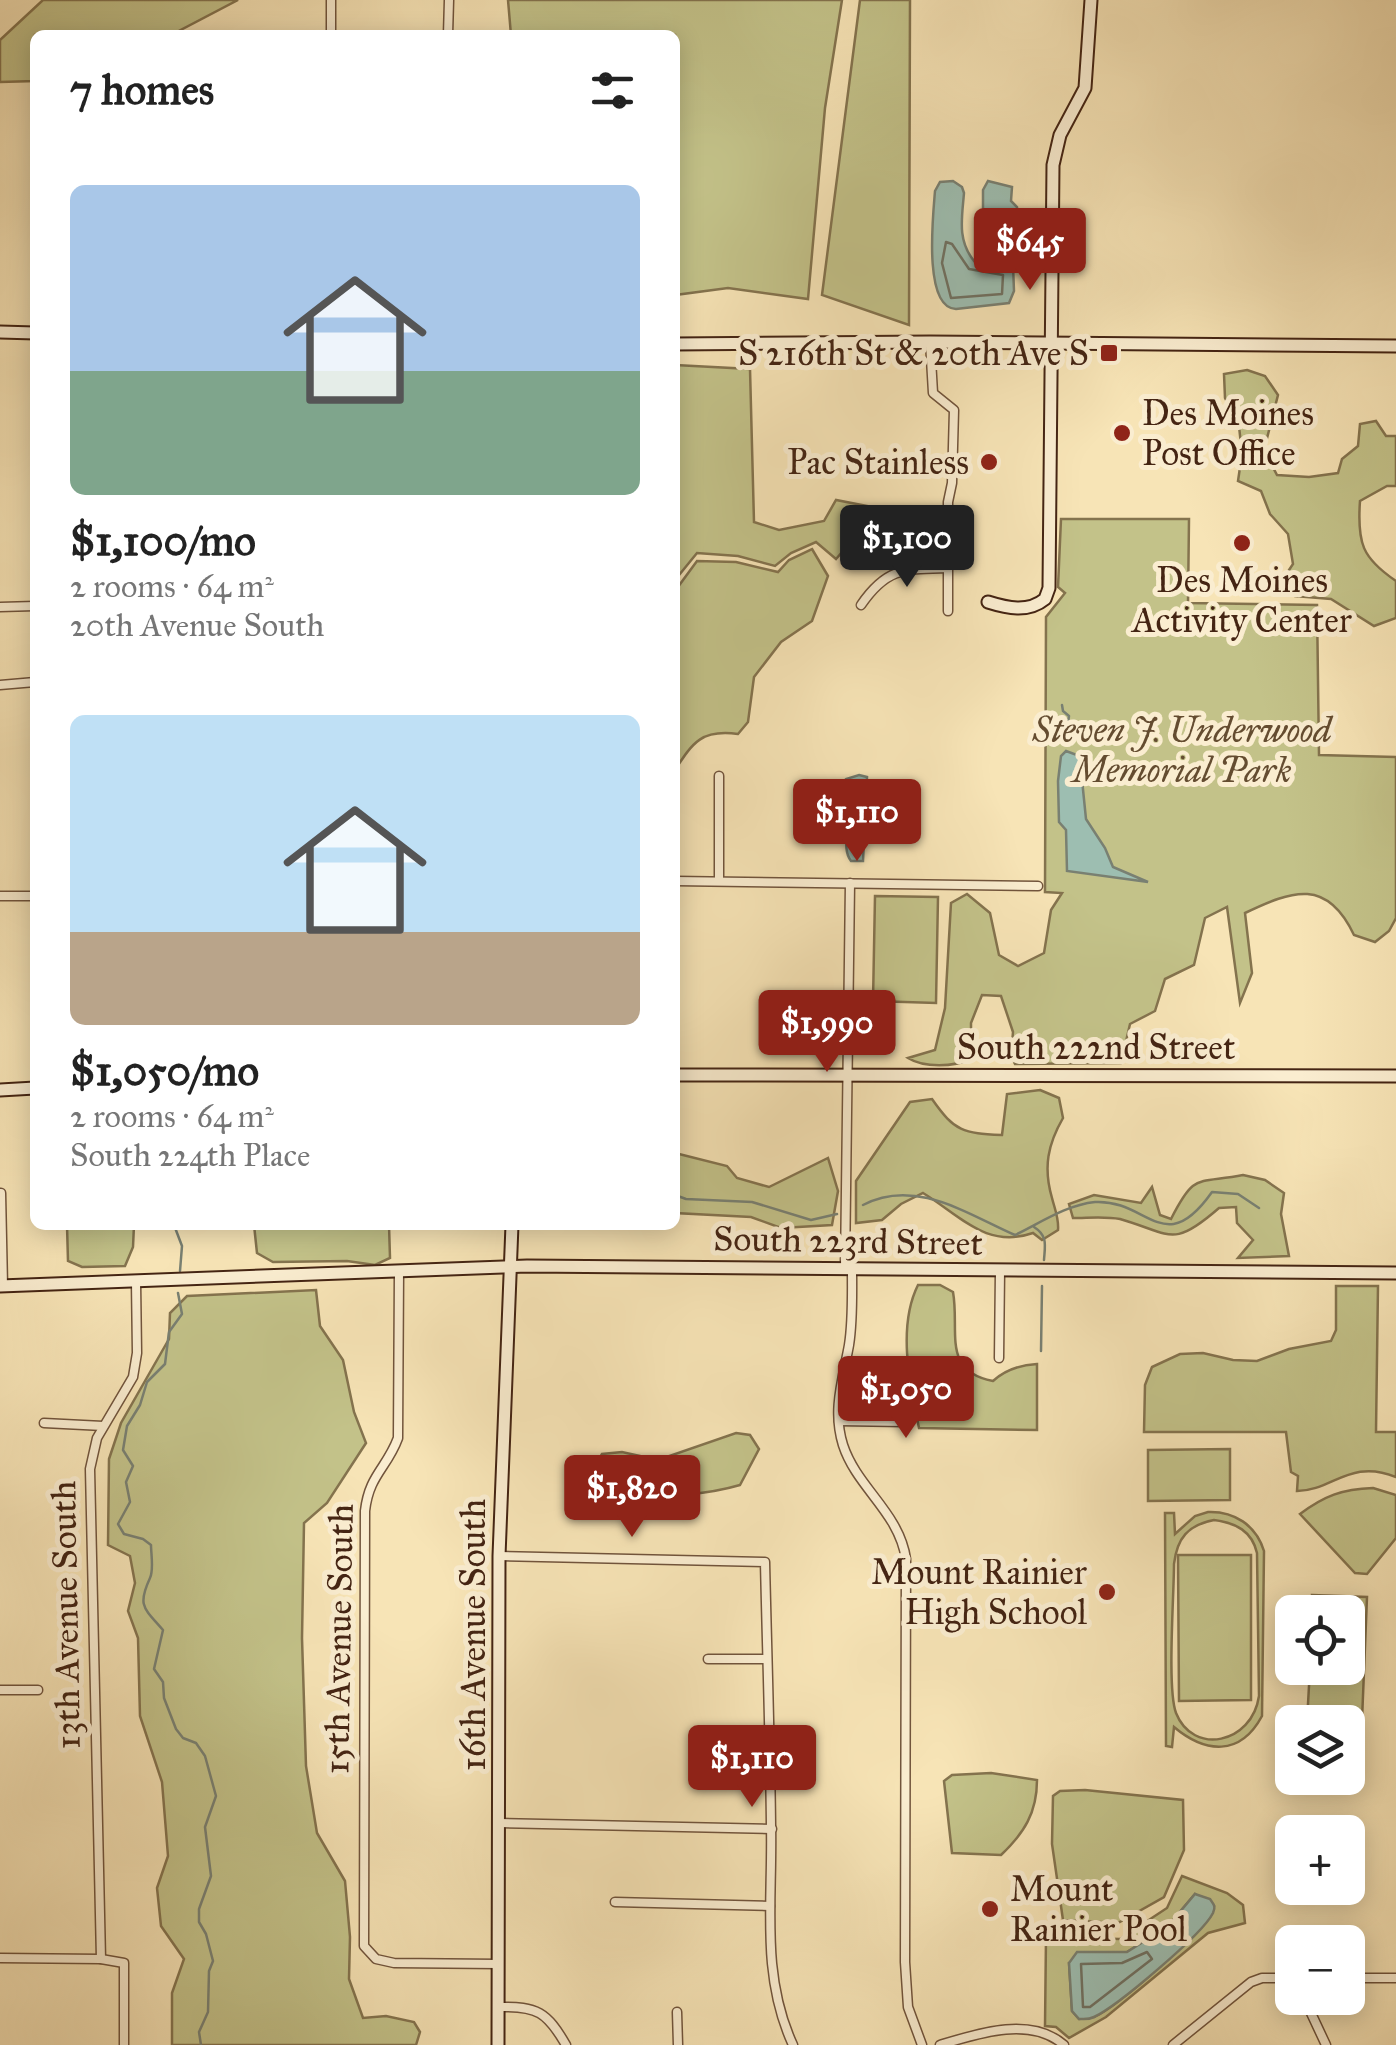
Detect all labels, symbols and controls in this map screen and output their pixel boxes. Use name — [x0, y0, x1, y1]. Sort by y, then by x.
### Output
icon: filters — [585, 63, 640, 118]
text: 7 homes — [70, 64, 214, 116]
pin: $645 — [971, 208, 1089, 293]
text: $645 — [996, 221, 1064, 260]
icon: home — [265, 250, 445, 430]
place label: S 216th St & 20th Ave S — [738, 332, 1089, 375]
marker: S 216th St & 20th Ave S — [1098, 342, 1120, 364]
place label: Des Moines Post Office — [1142, 392, 1314, 475]
marker: Des Moines Post Office — [1111, 422, 1133, 444]
place label: Pac Stainless — [787, 441, 969, 484]
marker: Pac Stainless — [978, 451, 1000, 473]
pin: $1,100 — [826, 505, 988, 590]
text: $1,100/mo — [70, 515, 256, 567]
text: $1,100 — [862, 518, 952, 557]
marker: Des Moines Activity Center — [1231, 532, 1253, 554]
place label: Des Moines Activity Center — [1130, 559, 1353, 642]
text: 2 rooms · 64 m² — [70, 567, 274, 606]
text: 20th Avenue South — [70, 606, 324, 645]
park label: Steven J. Underwood Memorial Park — [1031, 709, 1334, 792]
pin: $1,110 — [776, 779, 938, 864]
icon: home — [265, 780, 445, 960]
text: $1,110 — [815, 792, 899, 831]
pin: $1,990 — [746, 990, 908, 1075]
text: $1,990 — [781, 1003, 873, 1042]
street label: South 222nd Street — [957, 1026, 1235, 1069]
text: $1,050/mo — [70, 1045, 259, 1097]
text: 2 rooms · 64 m² — [70, 1097, 274, 1136]
text: South 224th Place — [70, 1136, 310, 1175]
street label: South 223rd Street — [713, 1217, 983, 1265]
pin: $1,050 — [825, 1356, 987, 1441]
text: $1,050 — [860, 1369, 952, 1408]
pin: $1,820 — [551, 1455, 713, 1540]
text: $1,820 — [586, 1468, 678, 1507]
street label: 13th Avenue South — [42, 1480, 90, 1750]
street label: 16th Avenue South — [452, 1499, 495, 1771]
street label: 15th Avenue South — [315, 1503, 363, 1775]
place label: Mount Rainier High School — [871, 1551, 1088, 1634]
marker: Mount Rainier High School — [1096, 1581, 1118, 1603]
map controls — [1275, 1595, 1365, 2015]
button: locate — [1275, 1595, 1365, 1685]
button: layers — [1275, 1705, 1365, 1795]
pin: $1,110 — [671, 1725, 833, 1810]
text: $1,110 — [710, 1738, 794, 1777]
button: + — [1275, 1815, 1365, 1905]
place label: Mount Rainier Pool — [1010, 1868, 1188, 1951]
marker: Mount Rainier Pool — [979, 1898, 1001, 1920]
button: − — [1275, 1925, 1365, 2015]

